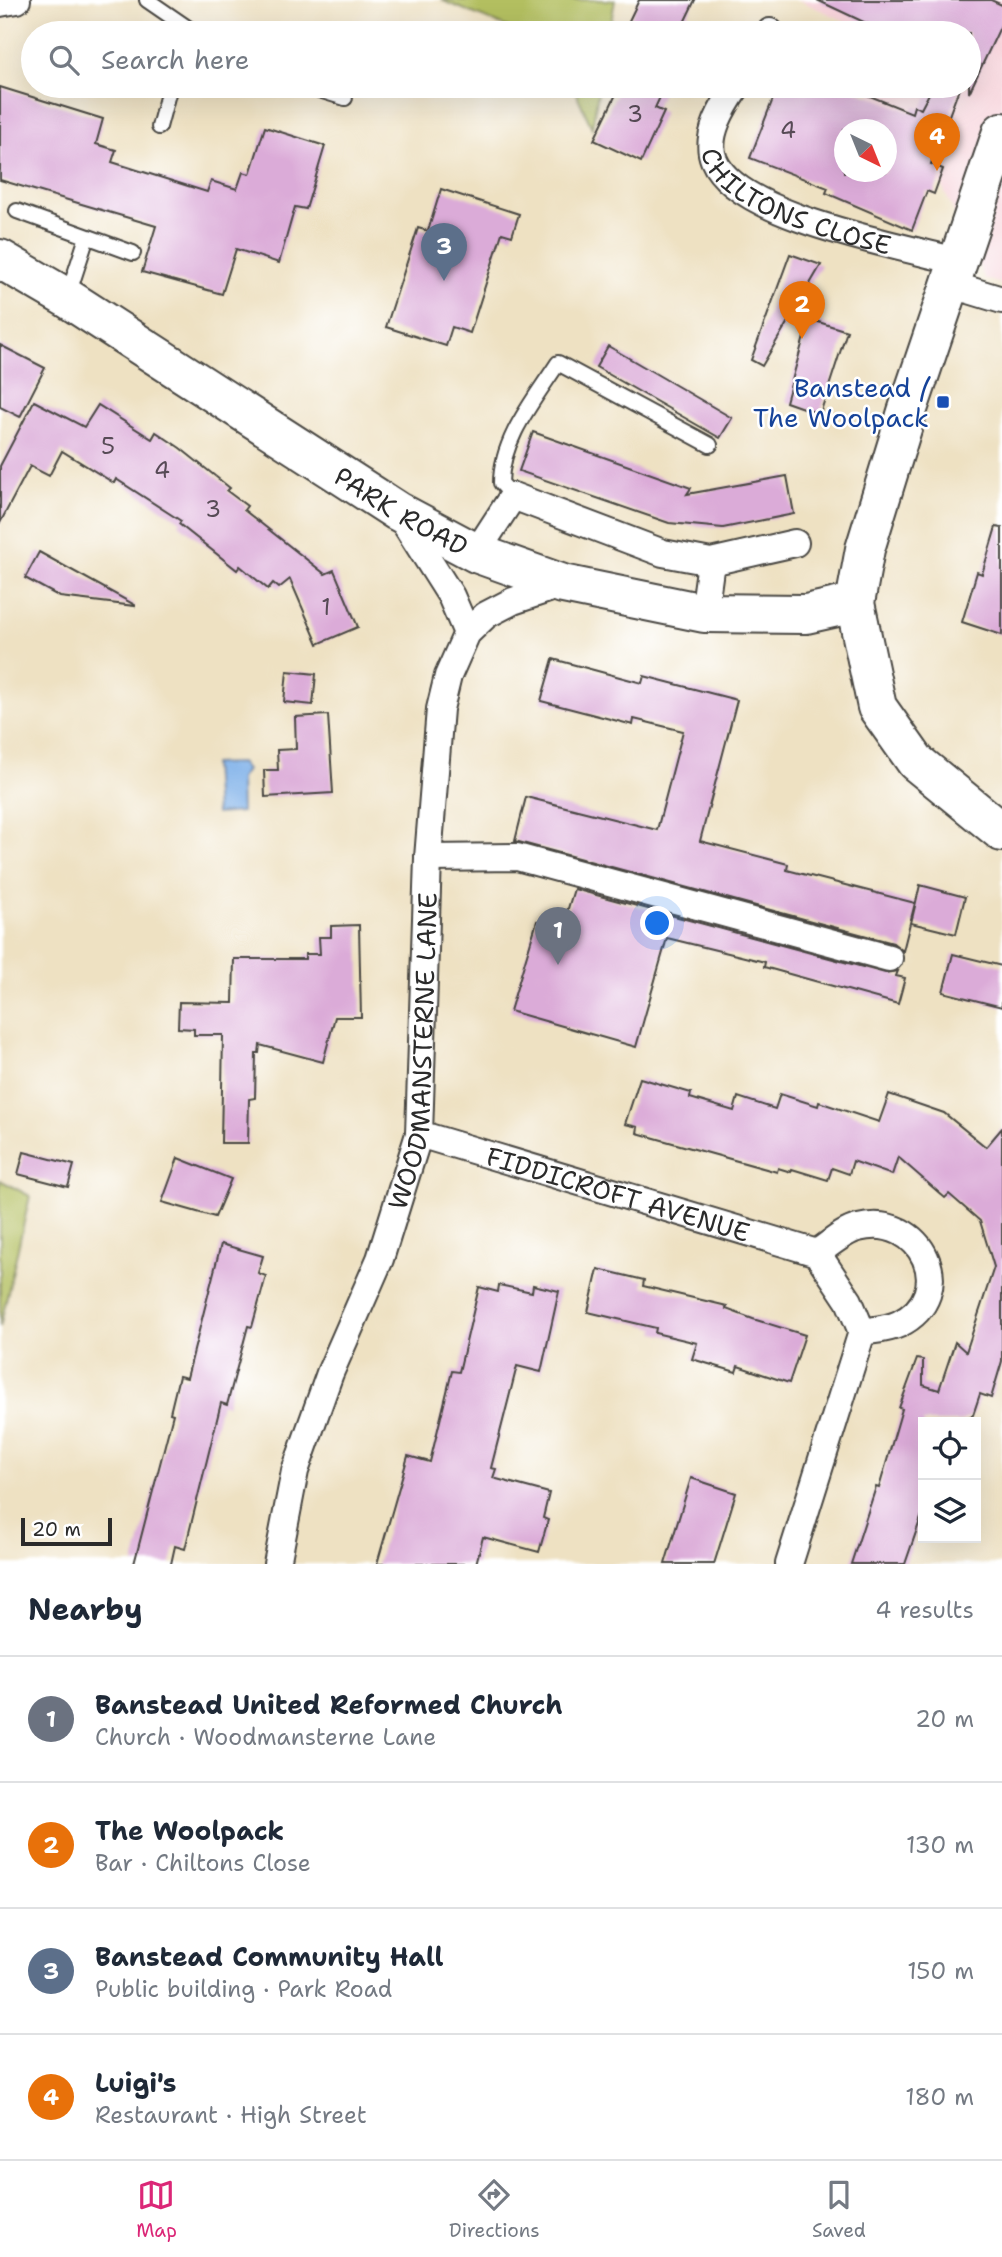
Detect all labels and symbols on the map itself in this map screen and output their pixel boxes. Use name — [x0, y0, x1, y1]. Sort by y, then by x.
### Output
house number: 3 — [627, 99, 643, 129]
pin: 4 — [914, 113, 960, 171]
house number: 4 — [780, 115, 796, 145]
north arrow — [834, 119, 897, 182]
street label: CHILTONS CLOSE — [694, 144, 895, 262]
pin: 3 — [421, 223, 467, 281]
pin: 2 — [779, 281, 825, 339]
place label: Banstead / The Woolpack — [753, 370, 931, 435]
marker: Banstead / The Woolpack — [935, 394, 951, 410]
house number: 5 — [101, 431, 115, 461]
house number: 4 — [154, 455, 170, 485]
street label: PARK ROAD — [328, 458, 474, 563]
house number: 3 — [205, 494, 221, 524]
house number: 1 — [321, 592, 331, 622]
street label: WOODMANSTERNE LANE — [379, 892, 444, 1214]
your location — [640, 906, 674, 940]
pin: 1 — [535, 907, 581, 965]
street label: FIDDICROFT AVENUE — [482, 1138, 754, 1249]
scale bar — [21, 1515, 112, 1547]

